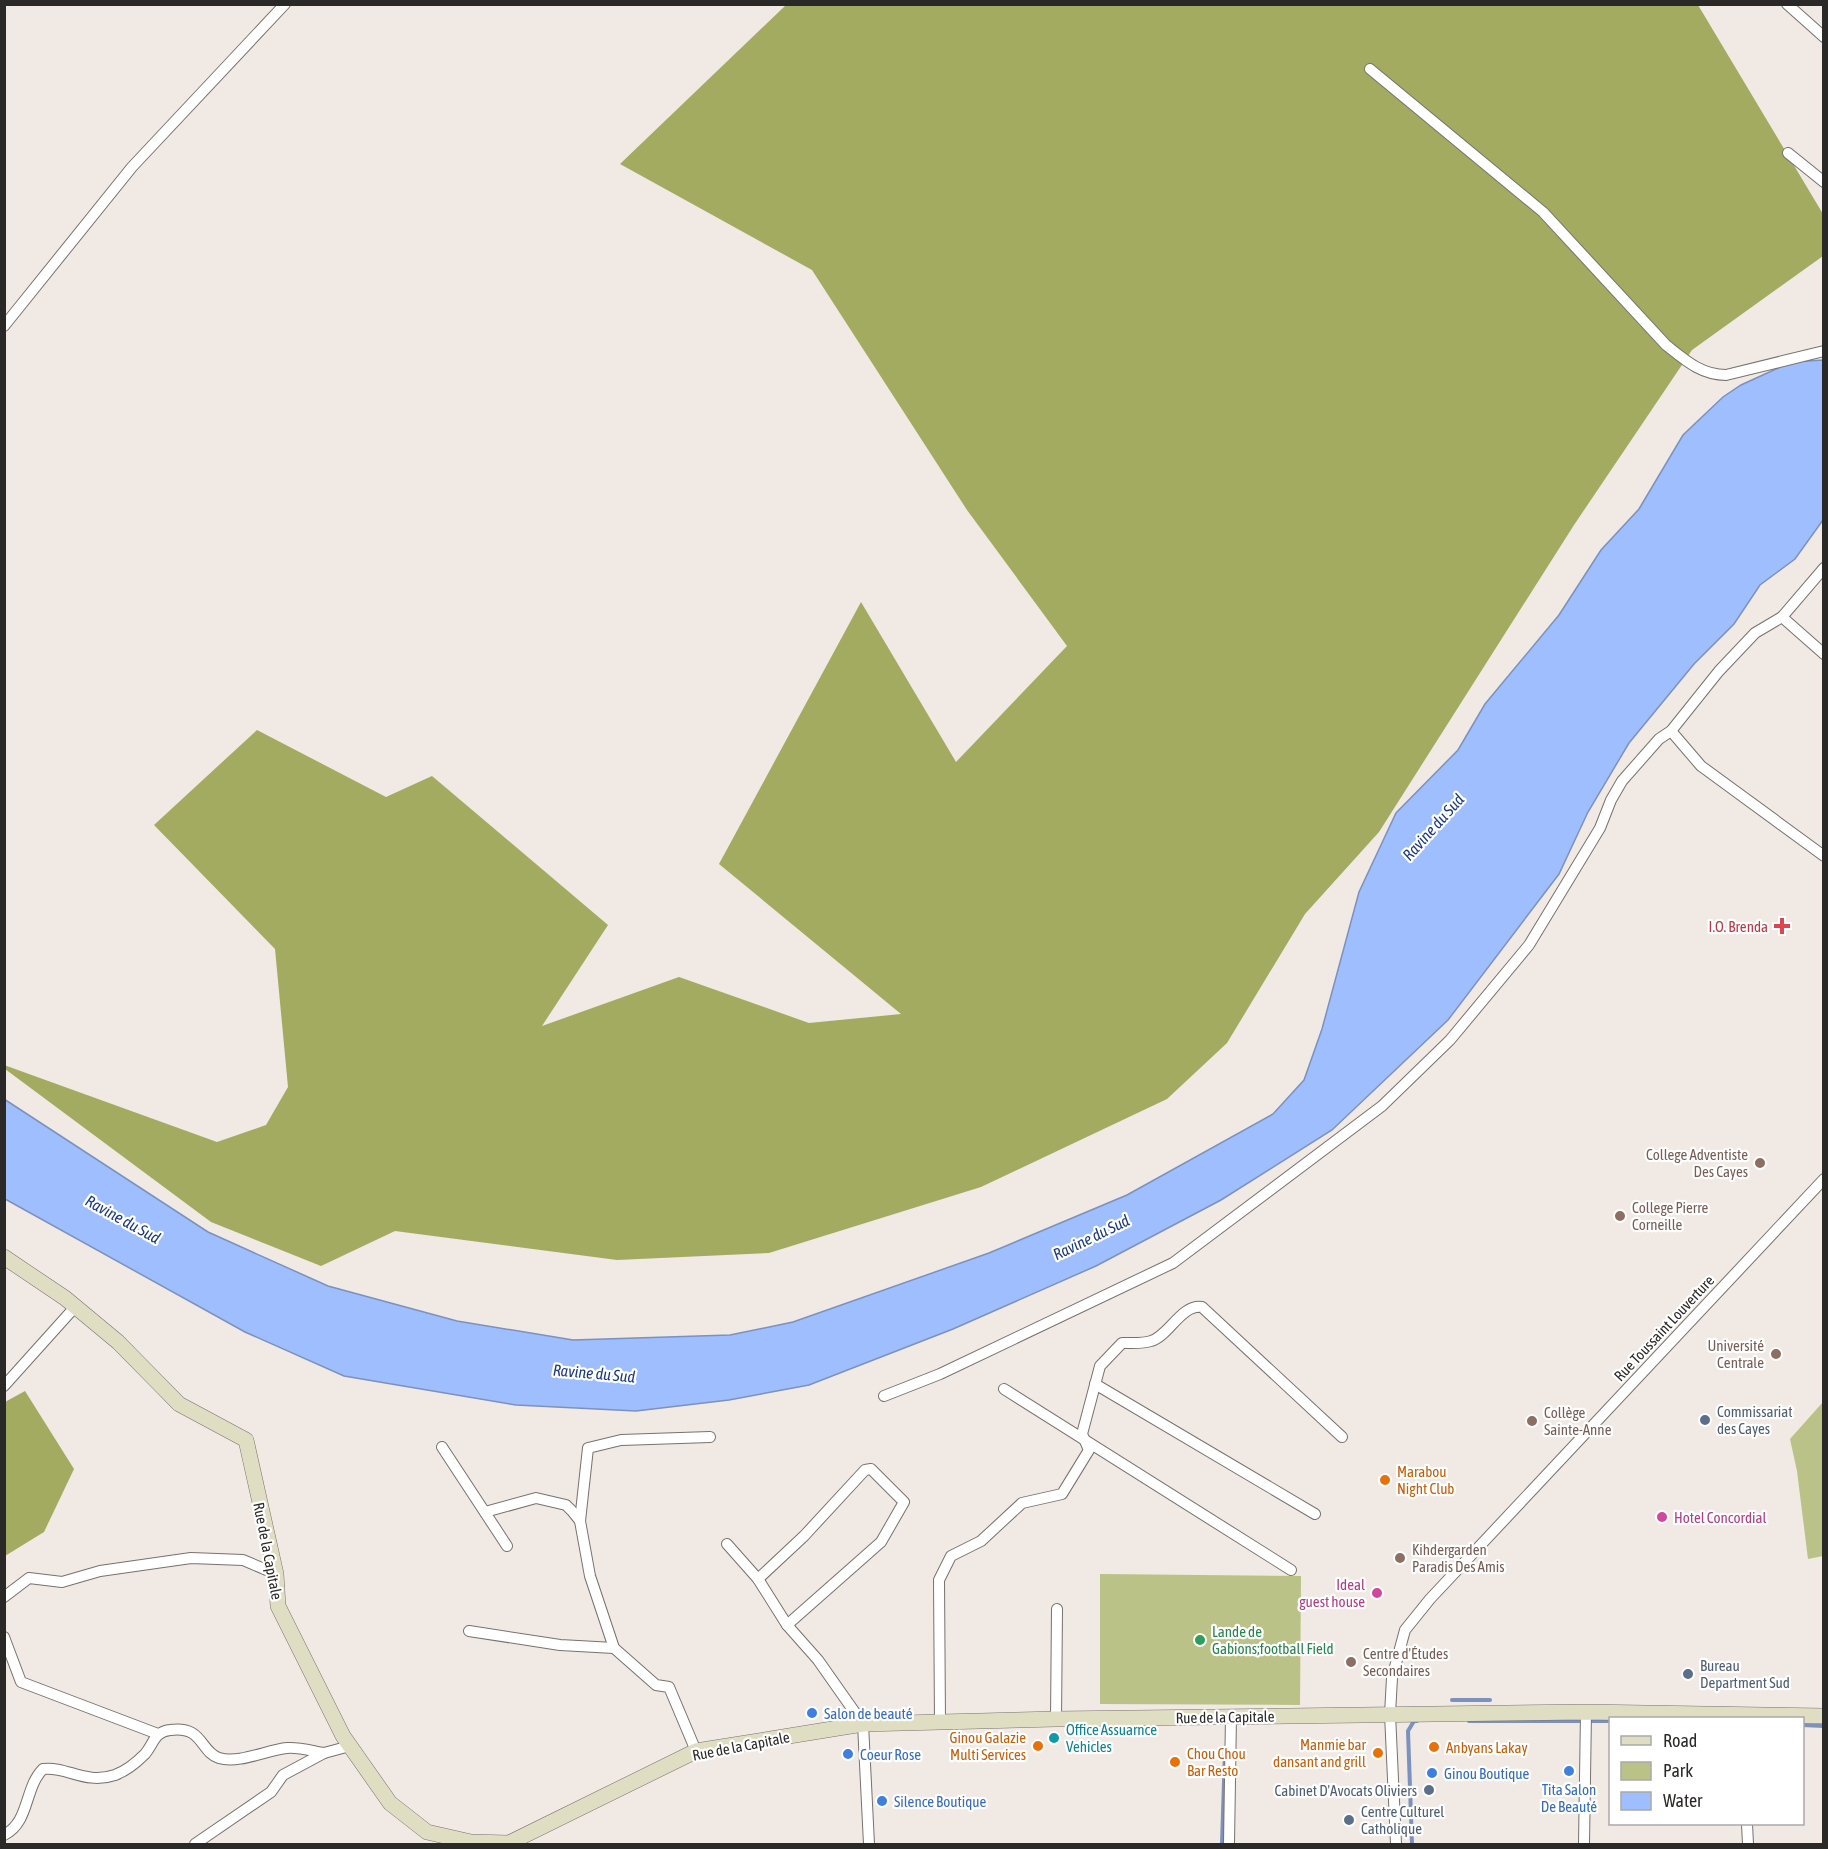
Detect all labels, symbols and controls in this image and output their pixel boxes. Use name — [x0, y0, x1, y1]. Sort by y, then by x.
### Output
water label: Ravine du Sud — [1399, 790, 1468, 864]
marker: I.O. Brenda — [1773, 917, 1791, 935]
place label: I.O. Brenda — [1709, 918, 1768, 935]
place label: College Adventiste Des Cayes — [1646, 1146, 1748, 1180]
marker: College Adventiste Des Cayes — [1753, 1156, 1767, 1170]
water label: Ravine du Sud — [83, 1191, 164, 1247]
place label: College Pierre Corneille — [1632, 1199, 1709, 1233]
marker: College Pierre Corneille — [1613, 1209, 1627, 1223]
water label: Ravine du Sud — [1050, 1211, 1132, 1263]
street label: Rue Toussaint Louverture — [1611, 1272, 1717, 1384]
place label: Université Centrale — [1707, 1337, 1764, 1371]
marker: Université Centrale — [1769, 1347, 1783, 1361]
water label: Ravine du Sud — [552, 1360, 636, 1386]
place label: Commissariat des Cayes — [1717, 1403, 1793, 1437]
place label: Collège Sainte-Anne — [1544, 1404, 1612, 1438]
marker: Commissariat des Cayes — [1698, 1413, 1712, 1427]
marker: Collège Sainte-Anne — [1525, 1414, 1539, 1428]
place label: Marabou Night Club — [1397, 1463, 1454, 1497]
marker: Marabou Night Club — [1378, 1473, 1392, 1487]
street label: Rue de la Capitale — [250, 1501, 286, 1601]
place label: Hotel Concordial — [1674, 1509, 1766, 1526]
marker: Hotel Concordial — [1655, 1510, 1669, 1524]
place label: Kihdergarden Paradis Des Amis — [1412, 1541, 1505, 1575]
marker: Kihdergarden Paradis Des Amis — [1393, 1551, 1407, 1565]
place label: Ideal guest house — [1299, 1576, 1365, 1610]
marker: Ideal guest house — [1370, 1586, 1384, 1600]
place label: Lande de Gabions;football Field — [1212, 1623, 1334, 1657]
marker: Lande de Gabions;football Field — [1193, 1633, 1207, 1647]
place label: Centre d'Études Secondaires — [1363, 1645, 1448, 1679]
marker: Centre d'Études Secondaires — [1344, 1655, 1358, 1669]
place label: Bureau Department Sud — [1700, 1657, 1790, 1691]
marker: Bureau Department Sud — [1681, 1667, 1695, 1681]
place label: Salon de beauté — [824, 1705, 913, 1722]
marker: Salon de beauté — [805, 1706, 819, 1720]
street label: Rue de la Capitale — [1175, 1708, 1275, 1726]
legend — [1609, 1717, 1804, 1825]
place label: Office Assuarnce Vehicles — [1066, 1721, 1157, 1755]
street label: Rue de la Capitale — [691, 1728, 791, 1764]
place label: Ginou Galazie Multi Services — [949, 1729, 1026, 1763]
text: Road — [1663, 1730, 1697, 1751]
marker: Office Assuarnce Vehicles — [1047, 1731, 1061, 1745]
place label: Manmie bar dansant and grill — [1273, 1736, 1367, 1770]
marker: Ginou Galazie Multi Services — [1031, 1739, 1045, 1753]
place label: Anbyans Lakay — [1446, 1739, 1528, 1756]
marker: Anbyans Lakay — [1427, 1740, 1441, 1754]
place label: Chou Chou Bar Resto — [1187, 1745, 1246, 1779]
place label: Coeur Rose — [860, 1746, 921, 1763]
marker: Manmie bar dansant and grill — [1371, 1746, 1385, 1760]
marker: Coeur Rose — [841, 1747, 855, 1761]
marker: Chou Chou Bar Resto — [1168, 1755, 1182, 1769]
text: Park — [1663, 1760, 1693, 1781]
marker: Tita Salon De Beauté — [1562, 1764, 1576, 1778]
place label: Ginou Boutique — [1444, 1765, 1530, 1782]
marker: Ginou Boutique — [1425, 1766, 1439, 1780]
place label: Tita Salon De Beauté — [1541, 1781, 1597, 1815]
place label: Cabinet D'Avocats Oliviers — [1274, 1782, 1417, 1799]
marker: Cabinet D'Avocats Oliviers — [1422, 1783, 1436, 1797]
text: Water — [1663, 1790, 1703, 1811]
place label: Silence Boutique — [894, 1793, 987, 1810]
marker: Silence Boutique — [875, 1794, 889, 1808]
place label: Centre Culturel Catholique — [1361, 1803, 1444, 1837]
marker: Centre Culturel Catholique — [1342, 1813, 1356, 1827]

